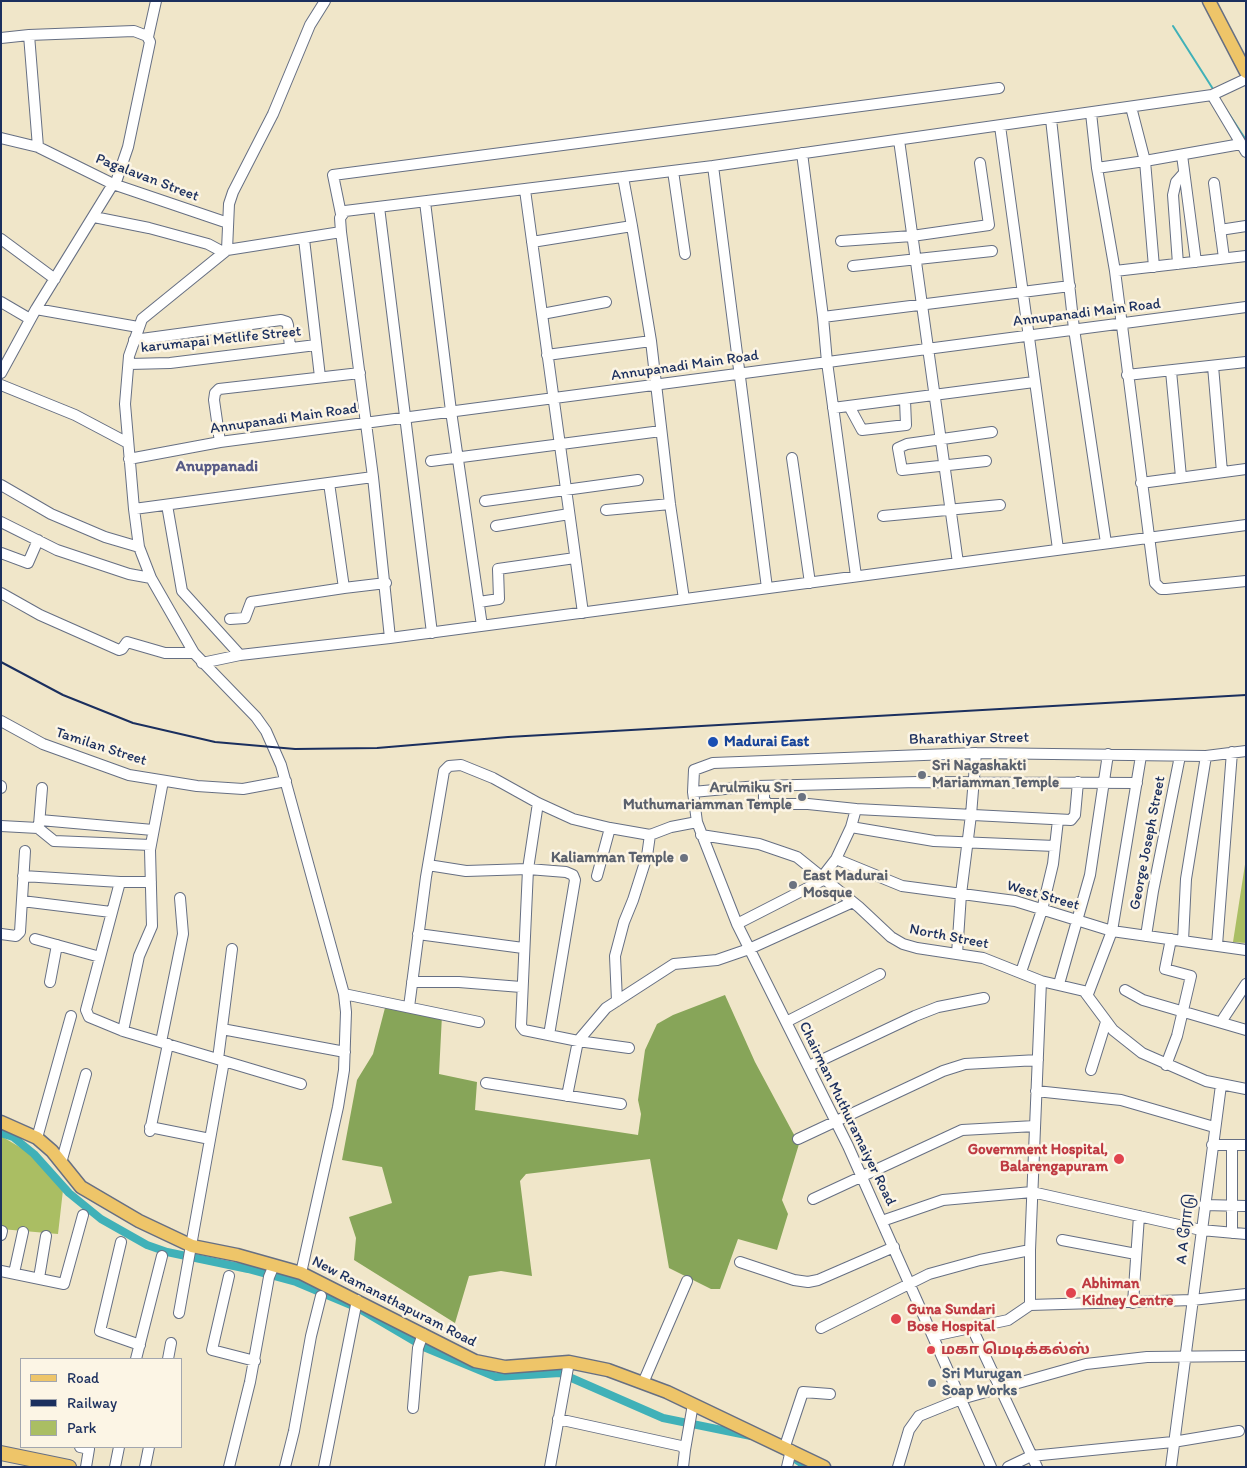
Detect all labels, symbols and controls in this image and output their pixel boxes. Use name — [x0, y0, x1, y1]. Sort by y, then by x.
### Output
street label: Pagalavan Street — [93, 150, 201, 206]
street label: Annupanadi Main Road — [1012, 295, 1162, 331]
street label: karumapai Metlife Street — [140, 323, 302, 357]
street label: Annupanadi Main Road — [610, 347, 760, 385]
street label: Annupanadi Main Road — [209, 400, 359, 438]
district label: Anuppanadi — [176, 457, 258, 477]
street label: Tamilan Street — [53, 724, 149, 770]
street label: Bharathiyar Street — [909, 729, 1029, 749]
place label: Madurai East — [724, 733, 809, 751]
marker: Madurai East — [706, 735, 720, 749]
place label: Sri Nagashakti Mariamman Temple — [932, 757, 1059, 792]
marker: Sri Nagashakti Mariamman Temple — [916, 769, 928, 781]
street label: George Joseph Street — [1126, 774, 1170, 912]
place label: Arulmiku Sri Muthumariamman Temple — [623, 779, 792, 814]
marker: Arulmiku Sri Muthumariamman Temple — [796, 791, 808, 803]
place label: Kaliamman Temple — [551, 849, 674, 867]
marker: Kaliamman Temple — [678, 852, 690, 864]
place label: East Madurai Mosque — [803, 867, 888, 902]
street label: West Street — [1005, 877, 1081, 915]
marker: East Madurai Mosque — [787, 879, 799, 891]
street label: North Street — [908, 920, 990, 954]
street label: Chairman Muthuramaiyer Road — [794, 1019, 900, 1209]
place label: Government Hospital, Balarengapuram — [968, 1141, 1108, 1176]
marker: Government Hospital, Balarengapuram — [1112, 1152, 1126, 1166]
street label: A A ரோடு — [1173, 1193, 1199, 1265]
street label: New Ramanathapuram Road — [309, 1253, 479, 1351]
place label: Abhiman Kidney Centre — [1082, 1275, 1173, 1310]
marker: Abhiman Kidney Centre — [1064, 1286, 1078, 1300]
place label: Guna Sundari Bose Hospital — [907, 1301, 995, 1336]
marker: Guna Sundari Bose Hospital — [889, 1312, 903, 1326]
place label: மகா மெடிக்கல்ஸ் — [941, 1341, 1090, 1359]
marker: மகா மெடிக்கல்ஸ் — [925, 1344, 937, 1356]
legend — [20, 1358, 182, 1448]
place label: Sri Murugan Soap Works — [942, 1365, 1022, 1400]
text: Road — [67, 1369, 99, 1387]
marker: Sri Murugan Soap Works — [926, 1377, 938, 1389]
text: Railway — [67, 1394, 117, 1412]
text: Park — [67, 1419, 97, 1437]

